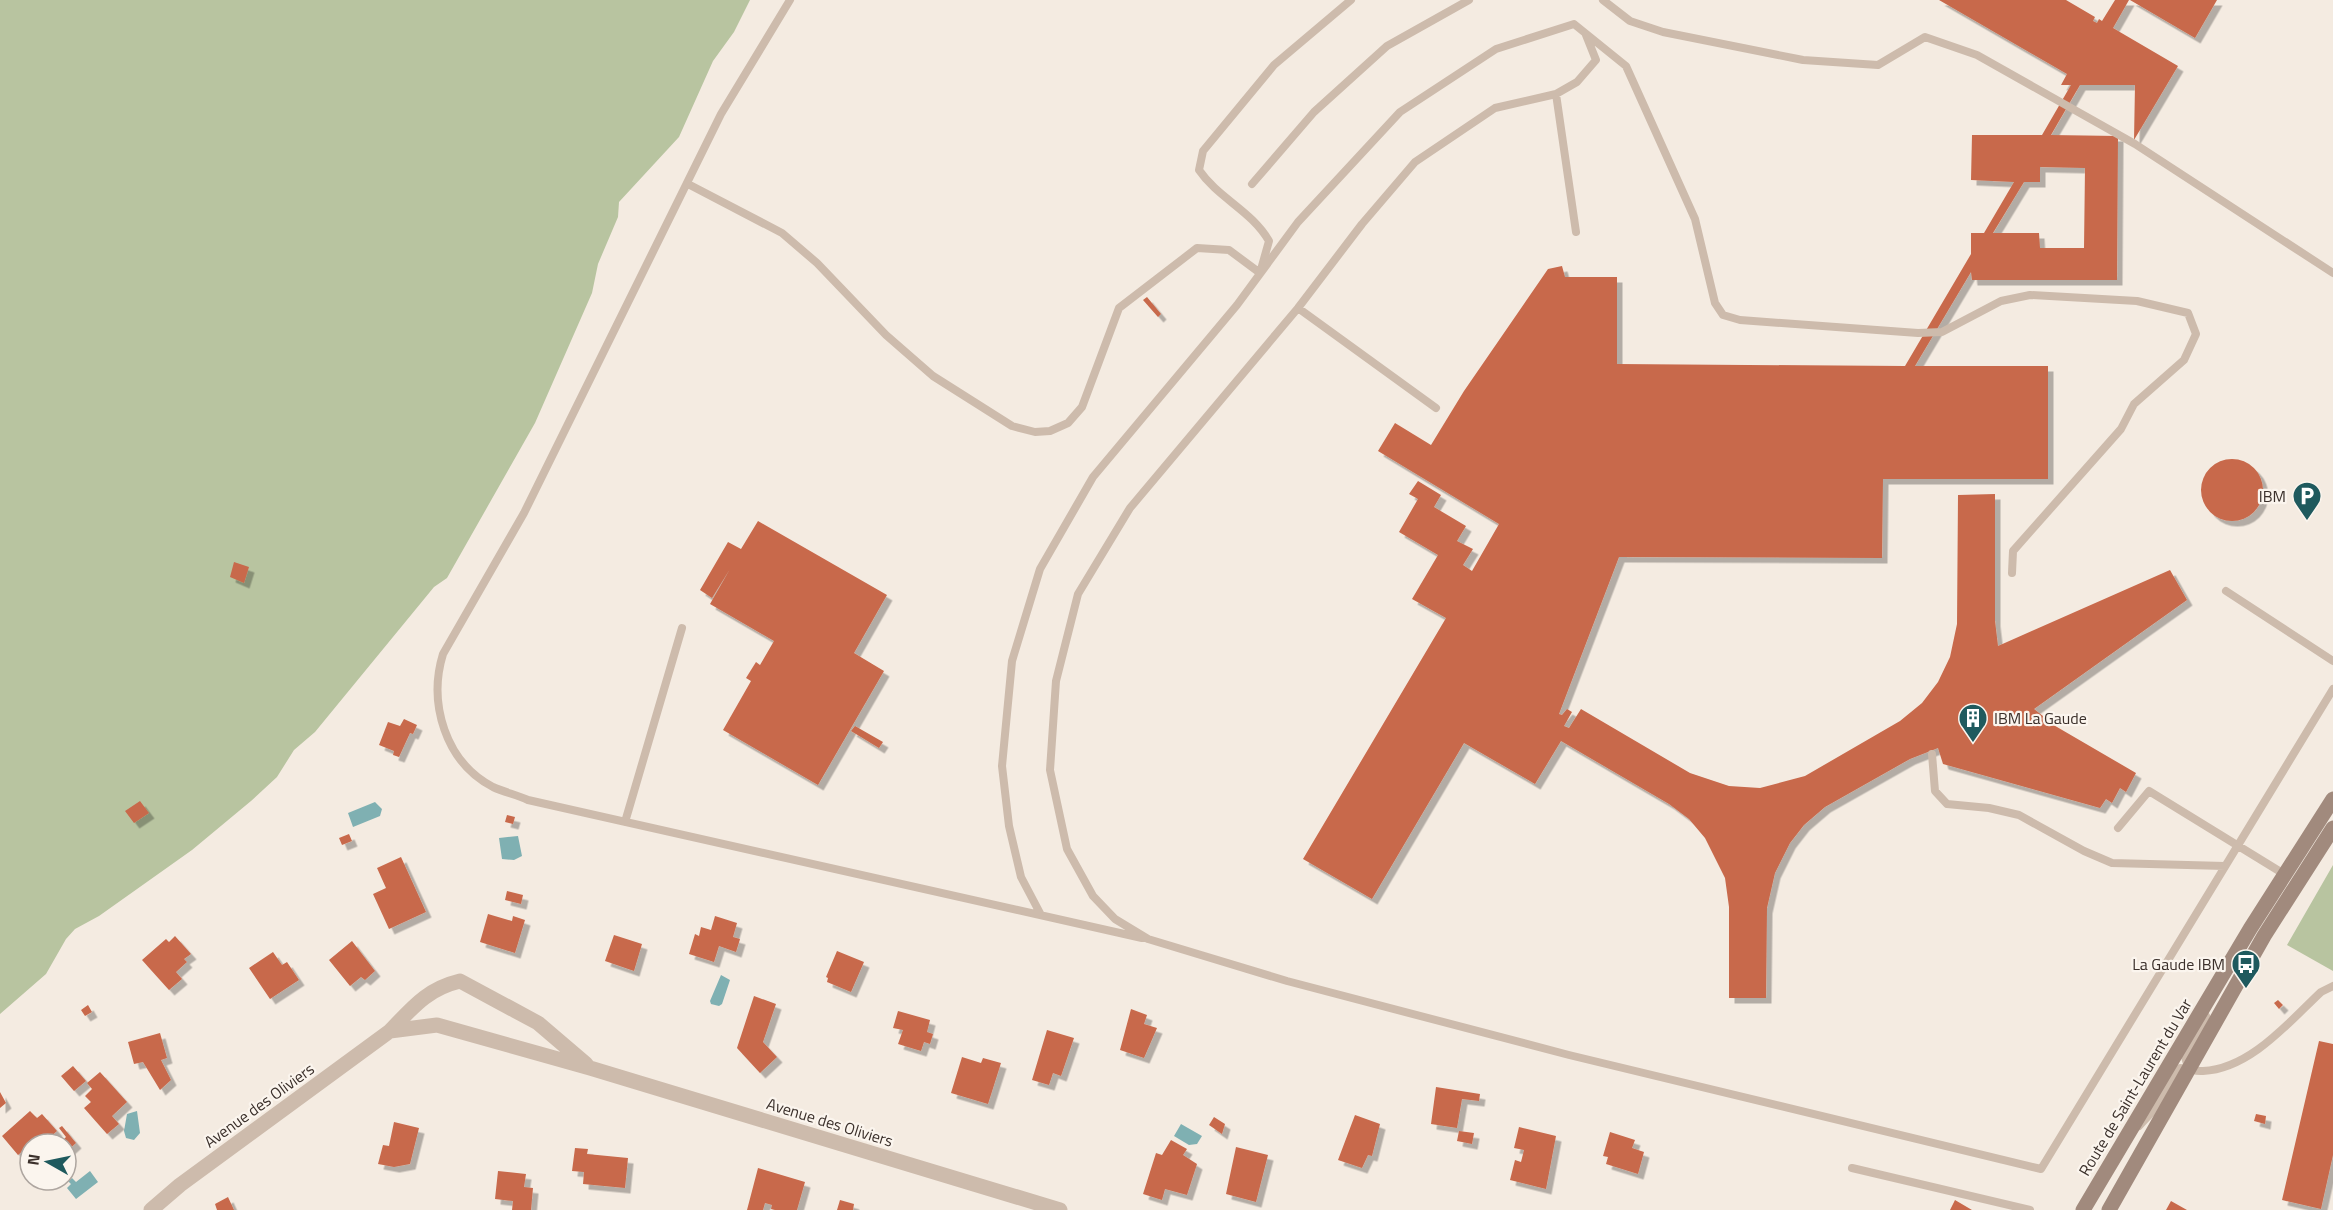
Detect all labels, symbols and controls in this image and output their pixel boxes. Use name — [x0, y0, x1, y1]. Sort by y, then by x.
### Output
parking icon: IBM — [2291, 480, 2323, 522]
place label: IBM — [2259, 484, 2286, 508]
building icon: IBM La Gaude — [1957, 702, 1989, 744]
place label: IBM La Gaude — [1994, 706, 2087, 730]
bus stop icon: La Gaude IBM — [2230, 948, 2262, 990]
place label: La Gaude IBM — [2132, 952, 2225, 976]
street label: Route de Saint-Laurent du Var — [2072, 993, 2198, 1180]
street label: Avenue des Oliviers — [199, 1057, 319, 1153]
street label: Avenue des Oliviers — [764, 1091, 896, 1153]
north arrow — [18, 1132, 78, 1192]
text: N — [20, 1152, 46, 1167]

